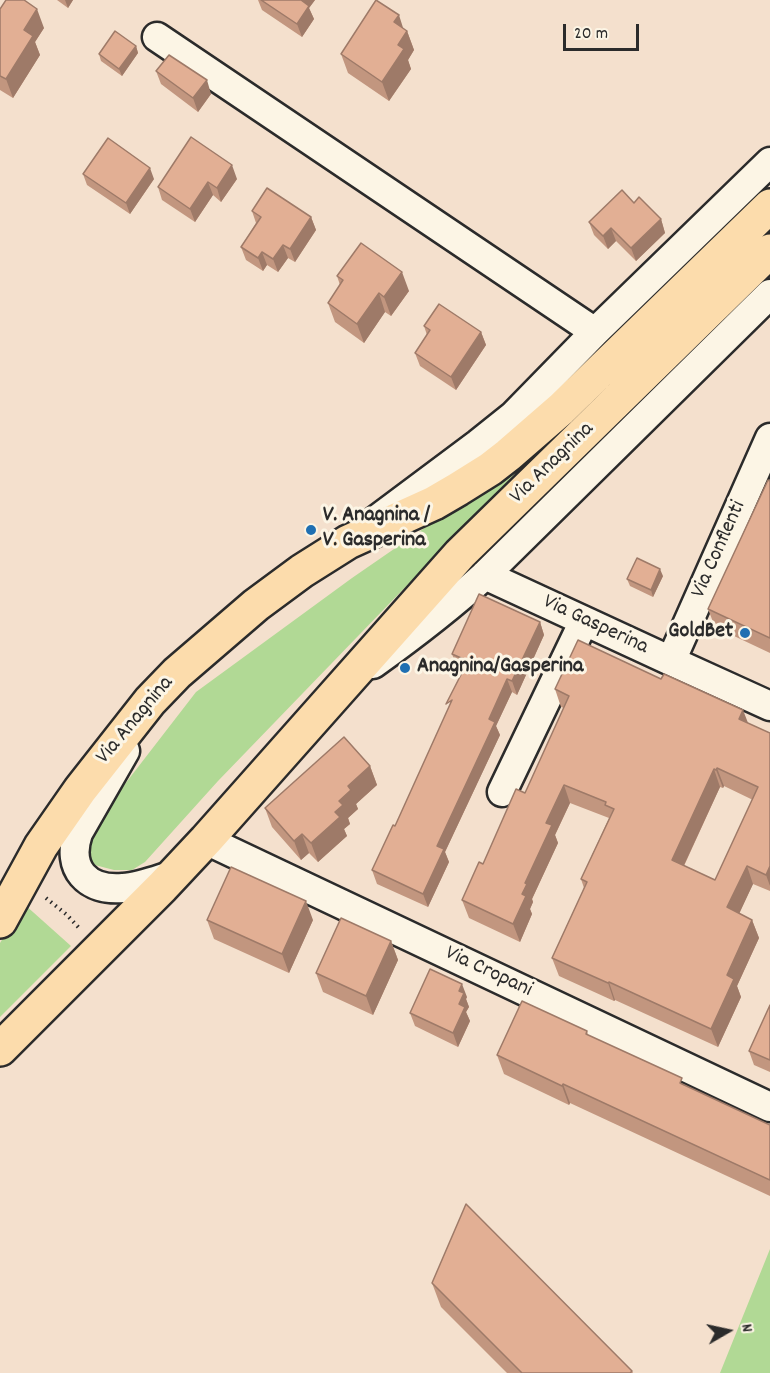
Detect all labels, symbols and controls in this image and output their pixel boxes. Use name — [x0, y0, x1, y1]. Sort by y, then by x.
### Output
scale bar — [566, 12, 642, 50]
text: 20 m — [574, 22, 608, 47]
street label: Via Anagnina — [505, 417, 601, 511]
street label: Via Conflenti — [687, 497, 753, 603]
place label: V. Anagnina / V. Gasperina — [323, 504, 430, 556]
marker: V. Anagnina / V. Gasperina — [304, 523, 318, 537]
street label: Via Gasperina — [538, 590, 652, 662]
place label: GoldBet — [668, 620, 733, 646]
marker: GoldBet — [738, 626, 752, 640]
place label: Anagnina/Gasperina — [417, 655, 583, 681]
marker: Anagnina/Gasperina — [398, 661, 412, 675]
street label: Via Anagnina — [92, 672, 180, 770]
street label: Via Cropani — [440, 941, 536, 1005]
north arrow — [698, 1301, 758, 1361]
text: N — [734, 1322, 758, 1334]

